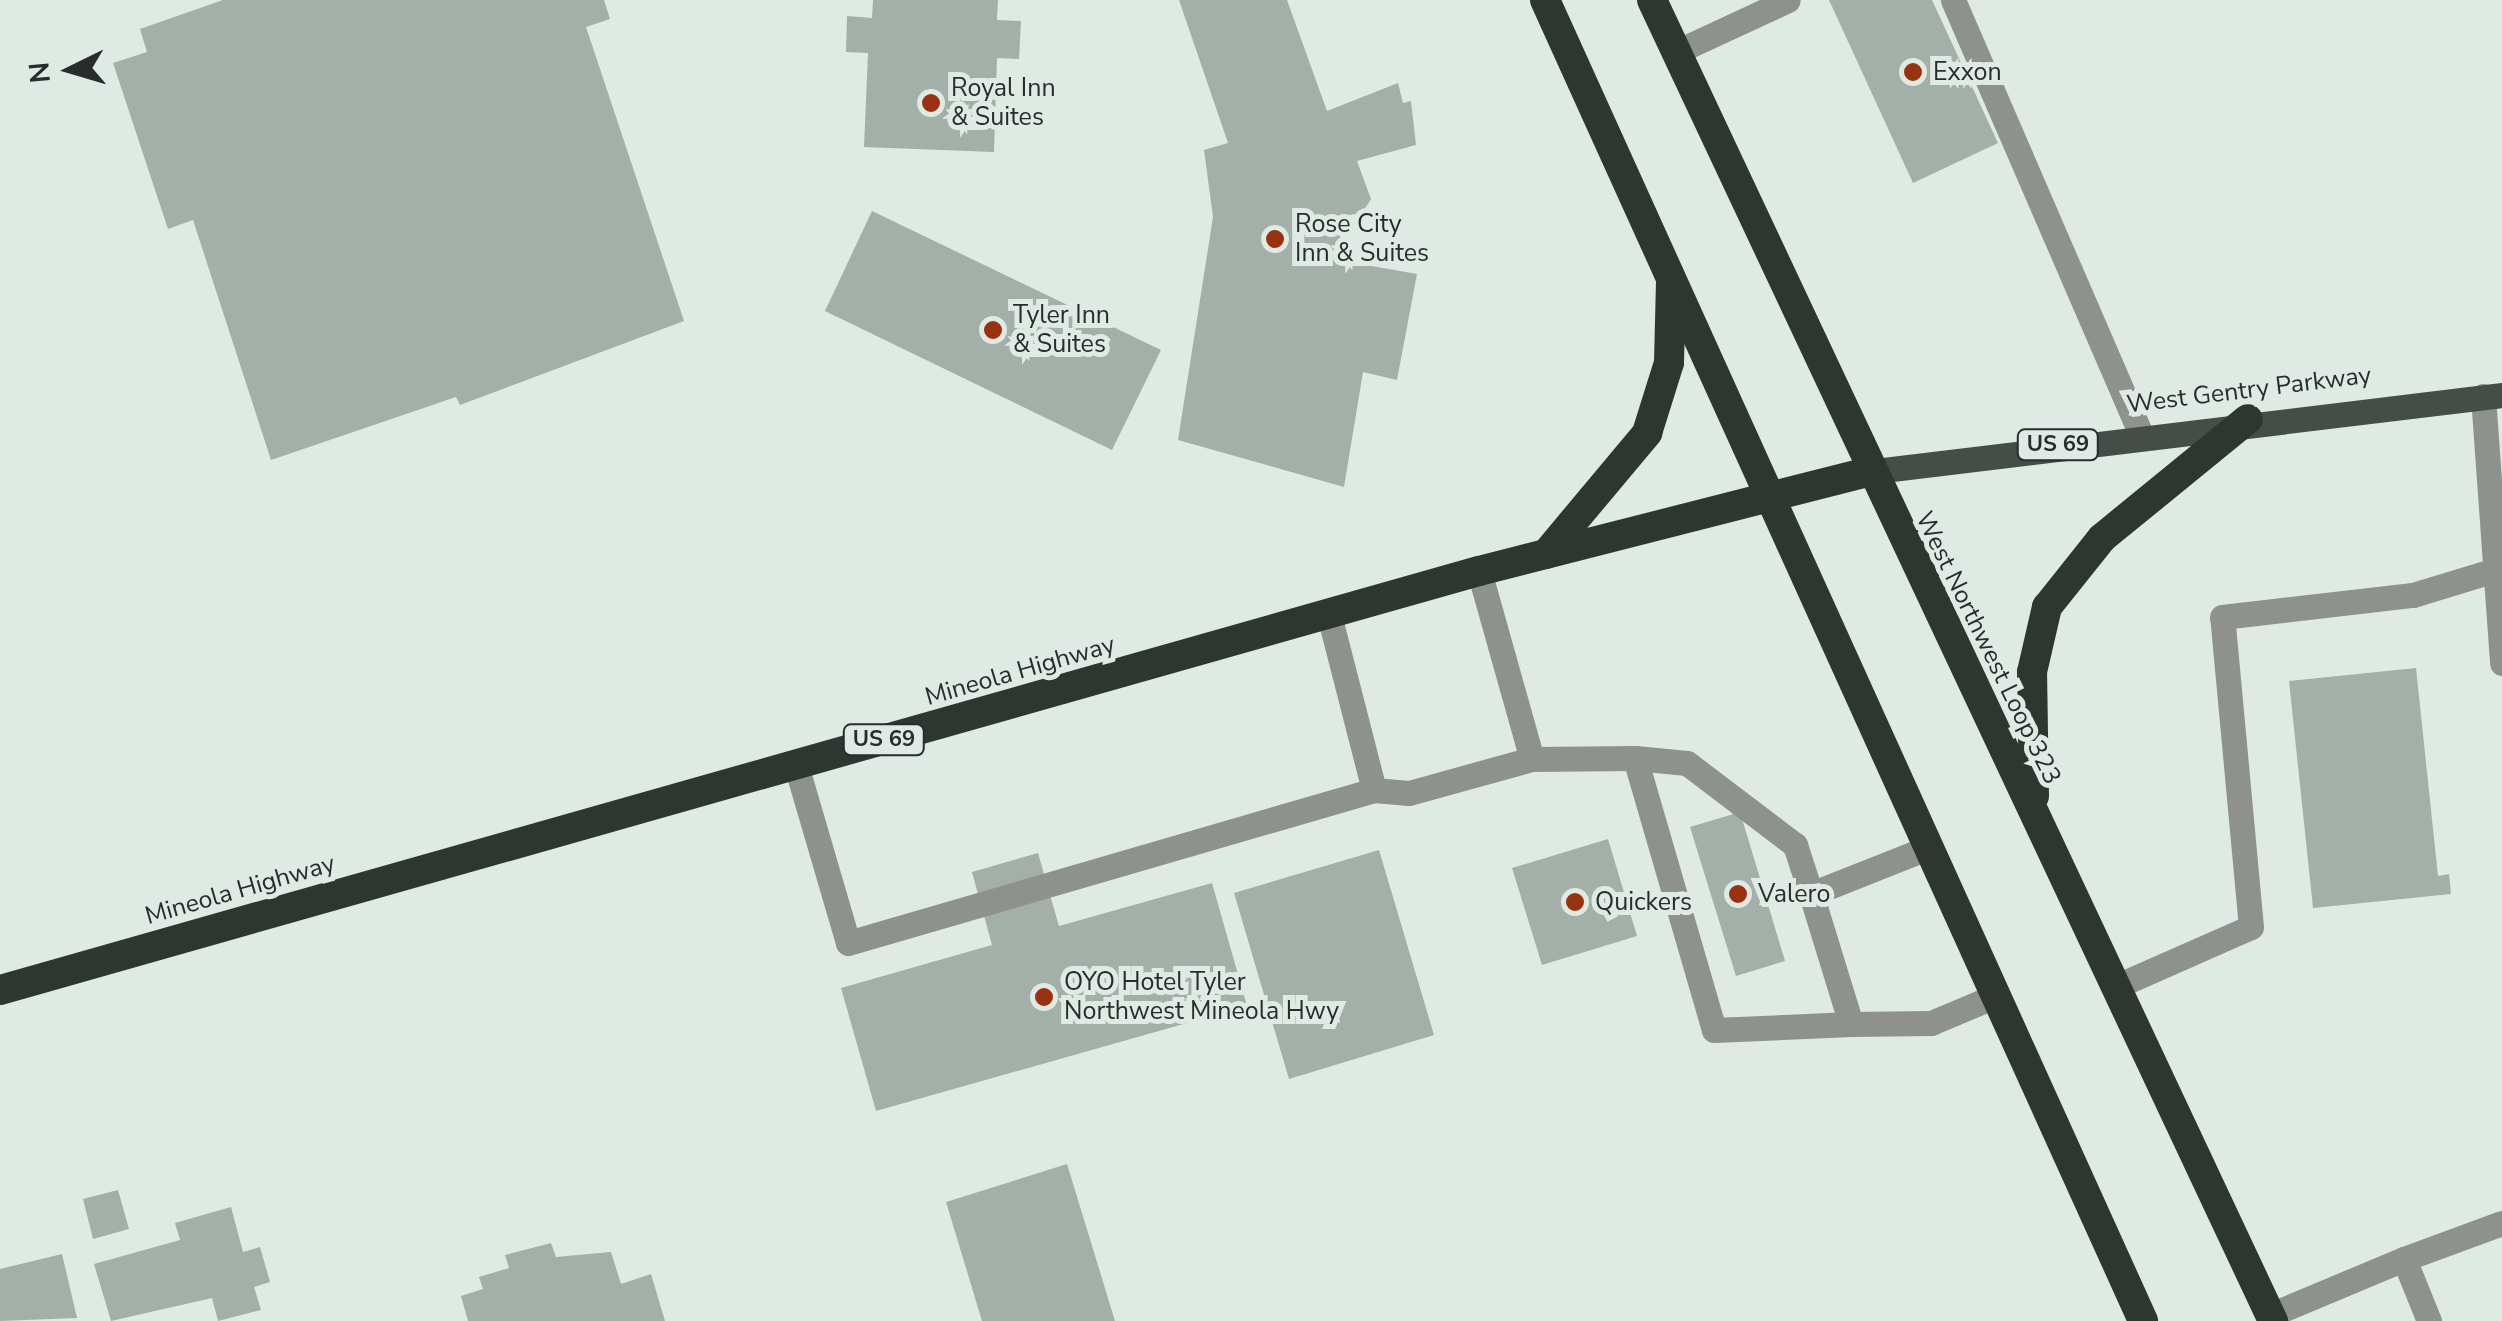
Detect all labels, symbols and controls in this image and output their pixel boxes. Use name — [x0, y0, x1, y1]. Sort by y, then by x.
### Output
north arrow — [20, 20, 120, 120]
place label: Exxon — [1933, 57, 2002, 87]
text: N — [20, 61, 60, 85]
marker: Exxon — [1902, 61, 1924, 83]
place label: Royal Inn & Suites — [951, 74, 1056, 133]
marker: Royal Inn & Suites — [920, 92, 942, 114]
place label: Rose City Inn & Suites — [1295, 210, 1429, 269]
marker: Rose City Inn & Suites — [1264, 228, 1286, 250]
place label: Tyler Inn & Suites — [1013, 301, 1110, 360]
marker: Tyler Inn & Suites — [982, 319, 1004, 341]
street label: West Gentry Parkway — [2125, 360, 2373, 420]
road number: US 69 — [2016, 428, 2100, 462]
street label: West Northwest Loop 323 — [1909, 507, 2067, 789]
street label: Mineola Highway — [922, 630, 1118, 712]
road number: US 69 — [842, 723, 926, 757]
street label: Mineola Highway — [142, 849, 338, 931]
place label: Valero — [1758, 879, 1830, 909]
marker: Valero — [1727, 883, 1749, 905]
place label: Quickers — [1595, 887, 1692, 917]
marker: Quickers — [1564, 891, 1586, 913]
place label: OYO Hotel Tyler Northwest Mineola Hwy — [1064, 968, 1339, 1027]
marker: OYO Hotel Tyler Northwest Mineola Hwy — [1033, 986, 1055, 1008]

